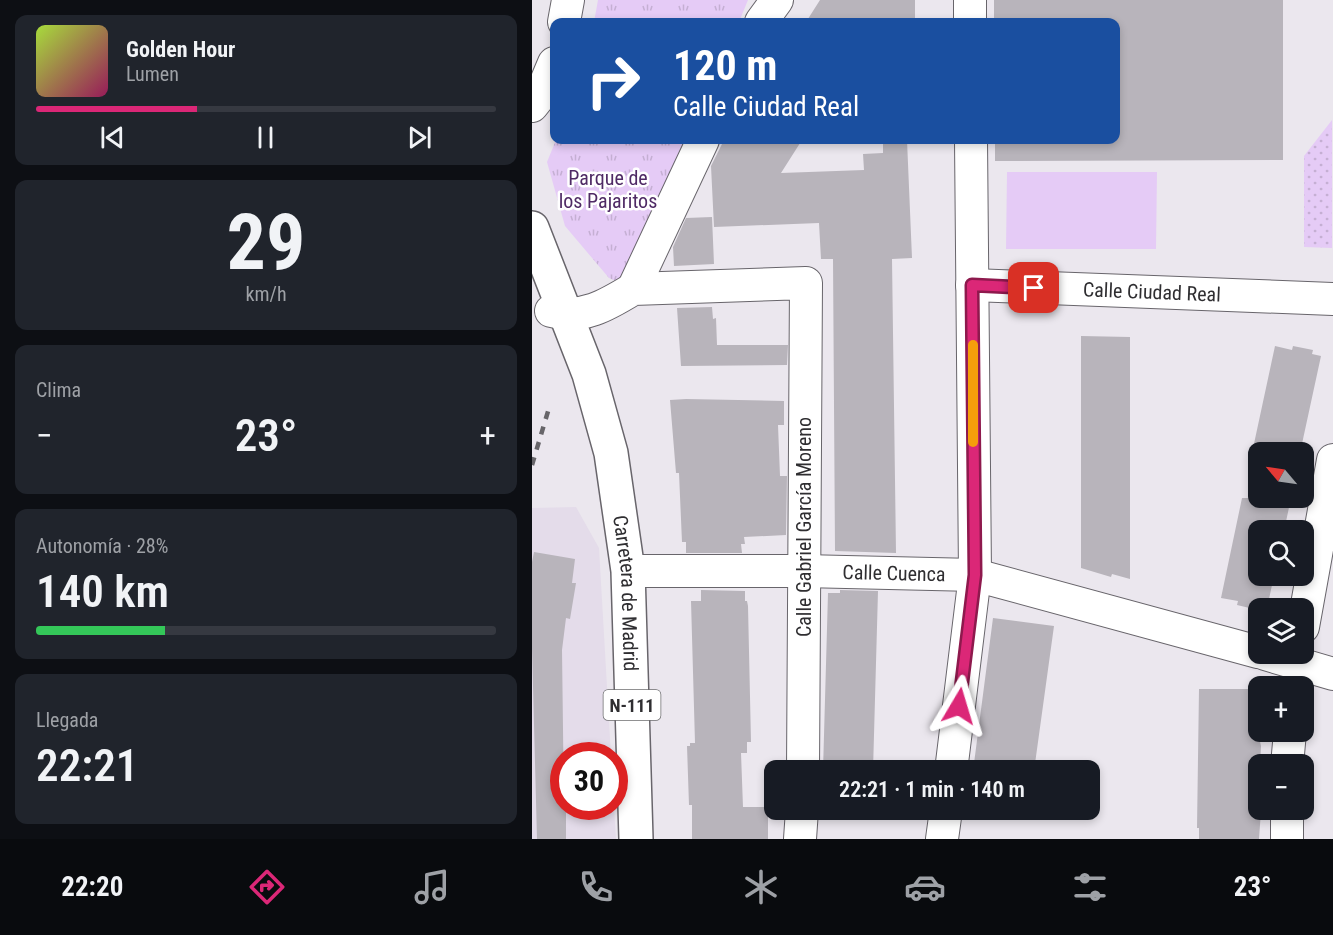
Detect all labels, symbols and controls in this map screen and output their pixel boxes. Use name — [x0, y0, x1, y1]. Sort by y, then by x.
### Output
text: Golden Hour — [126, 37, 235, 62]
text: 120 m — [673, 41, 778, 90]
icon: right — [574, 42, 652, 120]
text: Lumen — [126, 62, 179, 86]
text: Calle Ciudad Real — [673, 91, 859, 123]
icon: previous — [96, 121, 129, 154]
icon: pause — [249, 121, 282, 154]
icon: next — [403, 121, 436, 154]
park label: Parque de los Pajaritos — [559, 166, 657, 213]
text: 29 — [227, 197, 305, 288]
pin — [1008, 262, 1059, 313]
icon: arrive — [1017, 271, 1050, 304]
street label: Calle Ciudad Real — [1082, 277, 1221, 307]
text: km/h — [245, 282, 287, 306]
text: Clima — [36, 378, 81, 402]
text: 23° — [235, 409, 297, 462]
text: − — [36, 416, 53, 455]
text: + — [480, 416, 496, 455]
street label: Calle Gabriel García Moreno — [792, 417, 816, 637]
north arrow — [1248, 442, 1314, 508]
map controls — [1248, 442, 1314, 820]
street label: Carretera de Madrid — [608, 514, 643, 672]
button: search — [1248, 520, 1314, 586]
text: Autonomía · 28% — [36, 534, 168, 558]
street label: Calle Cuenca — [842, 560, 946, 586]
text: 140 km — [36, 565, 169, 618]
button: layers — [1248, 598, 1314, 664]
position arrow — [927, 674, 991, 738]
button: + — [1248, 676, 1314, 742]
road number: N-111 — [604, 690, 660, 720]
text: Llegada — [36, 708, 98, 732]
text: 22:21 — [36, 739, 138, 792]
speed limit sign: 30 — [550, 742, 628, 820]
button: − — [1248, 754, 1314, 820]
text: 22:21 · 1 min · 140 m — [839, 777, 1025, 802]
icon: directions — [246, 866, 288, 908]
icon: music — [411, 866, 453, 908]
icon: phone — [575, 866, 617, 908]
icon: climate — [740, 866, 782, 908]
icon: car — [904, 866, 946, 908]
icon: filters — [1069, 866, 1111, 908]
text: 22:20 — [61, 871, 123, 903]
text: 23° — [1234, 871, 1272, 903]

